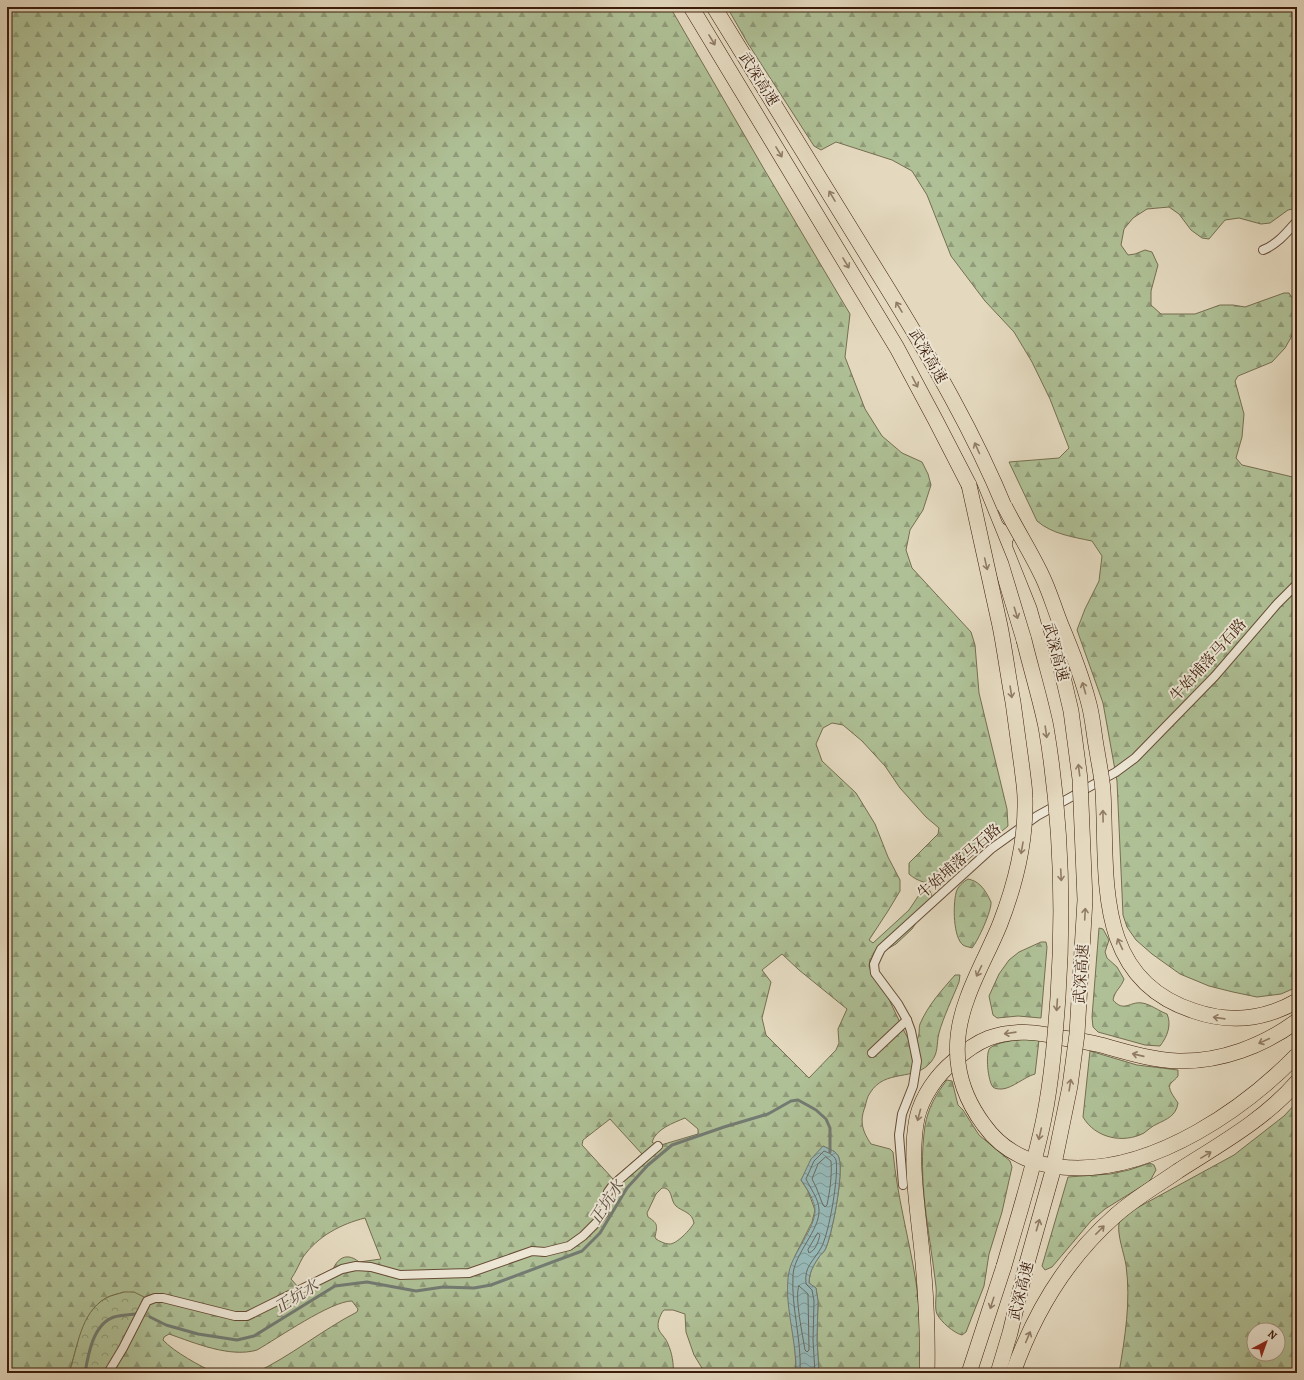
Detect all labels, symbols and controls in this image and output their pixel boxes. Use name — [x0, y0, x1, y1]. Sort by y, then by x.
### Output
one-way arrow — [708, 34, 716, 46]
street label: 武深高速 — [735, 48, 783, 110]
one-way arrow — [775, 146, 783, 158]
one-way arrow — [827, 190, 835, 202]
one-way arrow — [842, 257, 850, 268]
one-way arrow — [895, 301, 903, 313]
street label: 武深高速 — [904, 325, 952, 387]
one-way arrow — [912, 376, 920, 388]
one-way arrow — [973, 442, 981, 454]
one-way arrow — [983, 557, 991, 570]
one-way arrow — [1013, 607, 1020, 620]
street label: 牛始埔落马石路 — [1165, 614, 1251, 706]
street label: 武深高速 — [1039, 620, 1073, 684]
one-way arrow — [1080, 682, 1087, 695]
one-way arrow — [1007, 685, 1015, 698]
one-way arrow — [1042, 725, 1050, 738]
one-way arrow — [1075, 764, 1083, 777]
one-way arrow — [1100, 810, 1107, 823]
street label: 牛始埔落马石路 — [913, 819, 1005, 903]
one-way arrow — [1018, 842, 1026, 855]
one-way arrow — [1057, 868, 1065, 881]
one-way arrow — [1081, 908, 1088, 921]
one-way arrow — [1116, 938, 1123, 950]
street label: 武深高速 — [1069, 943, 1093, 1005]
one-way arrow — [975, 964, 982, 976]
one-way arrow — [1054, 998, 1061, 1011]
one-way arrow — [1213, 1014, 1226, 1022]
one-way arrow — [1004, 1029, 1017, 1037]
one-way arrow — [1259, 1038, 1271, 1045]
one-way arrow — [1131, 1050, 1144, 1058]
one-way arrow — [1066, 1079, 1074, 1092]
one-way arrow — [914, 1109, 922, 1122]
one-way arrow — [1036, 1127, 1044, 1140]
one-way arrow — [1200, 1150, 1212, 1158]
water label: 正坑水 — [585, 1175, 630, 1229]
one-way arrow — [1035, 1219, 1042, 1232]
one-way arrow — [1095, 1225, 1105, 1235]
street label: 武深高速 — [1004, 1259, 1038, 1323]
water label: 正坑水 — [270, 1274, 324, 1319]
one-way arrow — [988, 1296, 995, 1309]
north arrow — [1246, 1322, 1286, 1362]
text: N — [1264, 1327, 1280, 1343]
one-way arrow — [1025, 1331, 1032, 1343]

